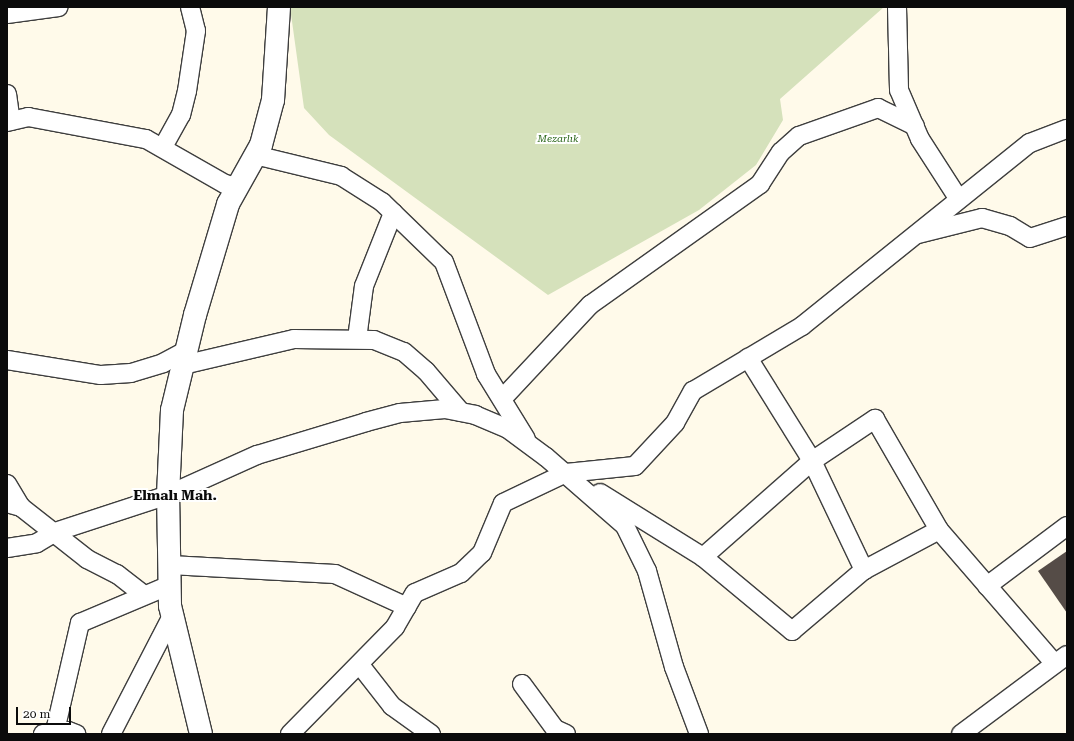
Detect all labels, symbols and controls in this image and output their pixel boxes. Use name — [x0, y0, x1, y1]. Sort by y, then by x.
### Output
park label: Mezarlık — [538, 133, 578, 145]
district label: Elmalı Mah. — [133, 487, 217, 503]
scale bar — [18, 699, 73, 725]
text: 20 m — [23, 707, 50, 721]

